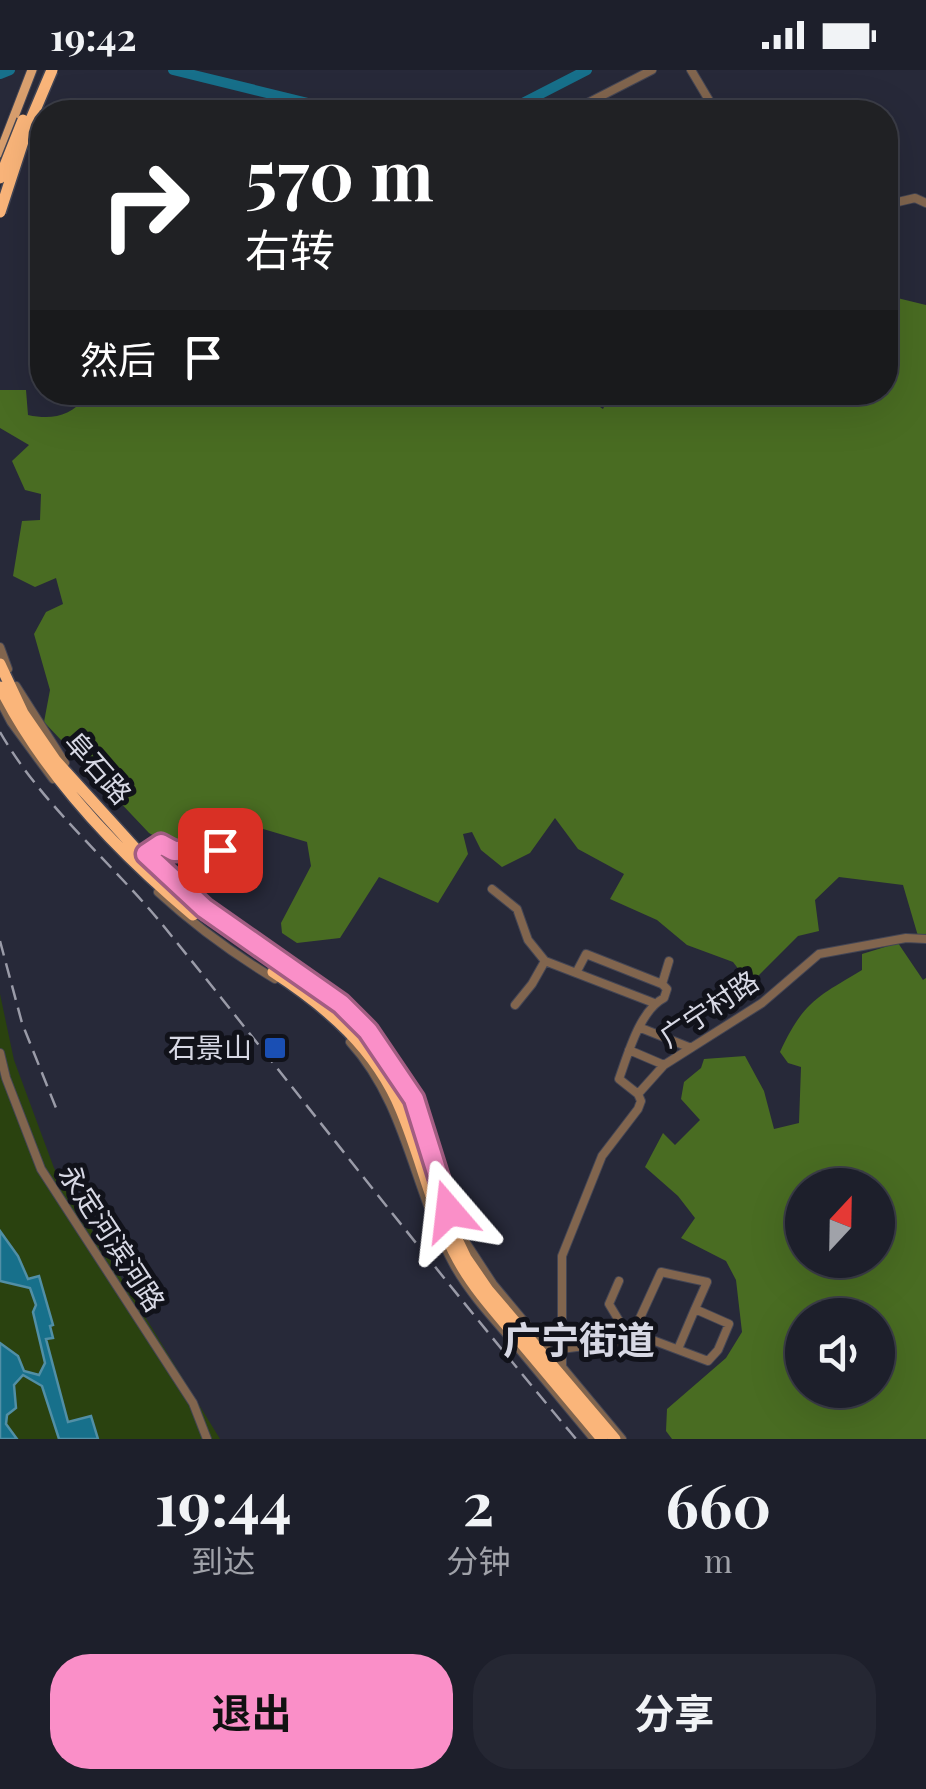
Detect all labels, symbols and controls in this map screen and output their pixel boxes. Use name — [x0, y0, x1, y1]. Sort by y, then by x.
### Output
text: 19:42 — [50, 10, 137, 61]
text: 570 m — [245, 125, 434, 219]
icon: right — [80, 140, 210, 270]
text: 右转 — [245, 218, 335, 278]
icon: arrive — [176, 330, 231, 385]
text: 然后 — [80, 333, 156, 384]
street label: 阜石路 — [58, 723, 141, 811]
pin — [178, 808, 263, 893]
icon: arrive — [193, 823, 248, 878]
street label: 广宁村路 — [651, 961, 765, 1054]
place label: 石景山 — [168, 1028, 252, 1065]
marker: 石景山 — [262, 1035, 288, 1061]
street label: 永定河滨河路 — [52, 1157, 175, 1318]
position arrow — [397, 1159, 501, 1263]
north arrow — [785, 1168, 895, 1278]
map controls — [785, 1168, 895, 1408]
button: sound — [785, 1298, 895, 1408]
district label: 广宁街道 — [503, 1313, 655, 1364]
text: 19:44 — [155, 1461, 292, 1541]
text: 2 — [463, 1461, 494, 1541]
text: 660 — [665, 1463, 771, 1543]
text: 到达 — [191, 1538, 255, 1581]
text: 分钟 — [446, 1538, 510, 1581]
text: m — [704, 1538, 732, 1581]
button: 退出 — [50, 1654, 453, 1769]
button: 分享 — [473, 1654, 876, 1769]

